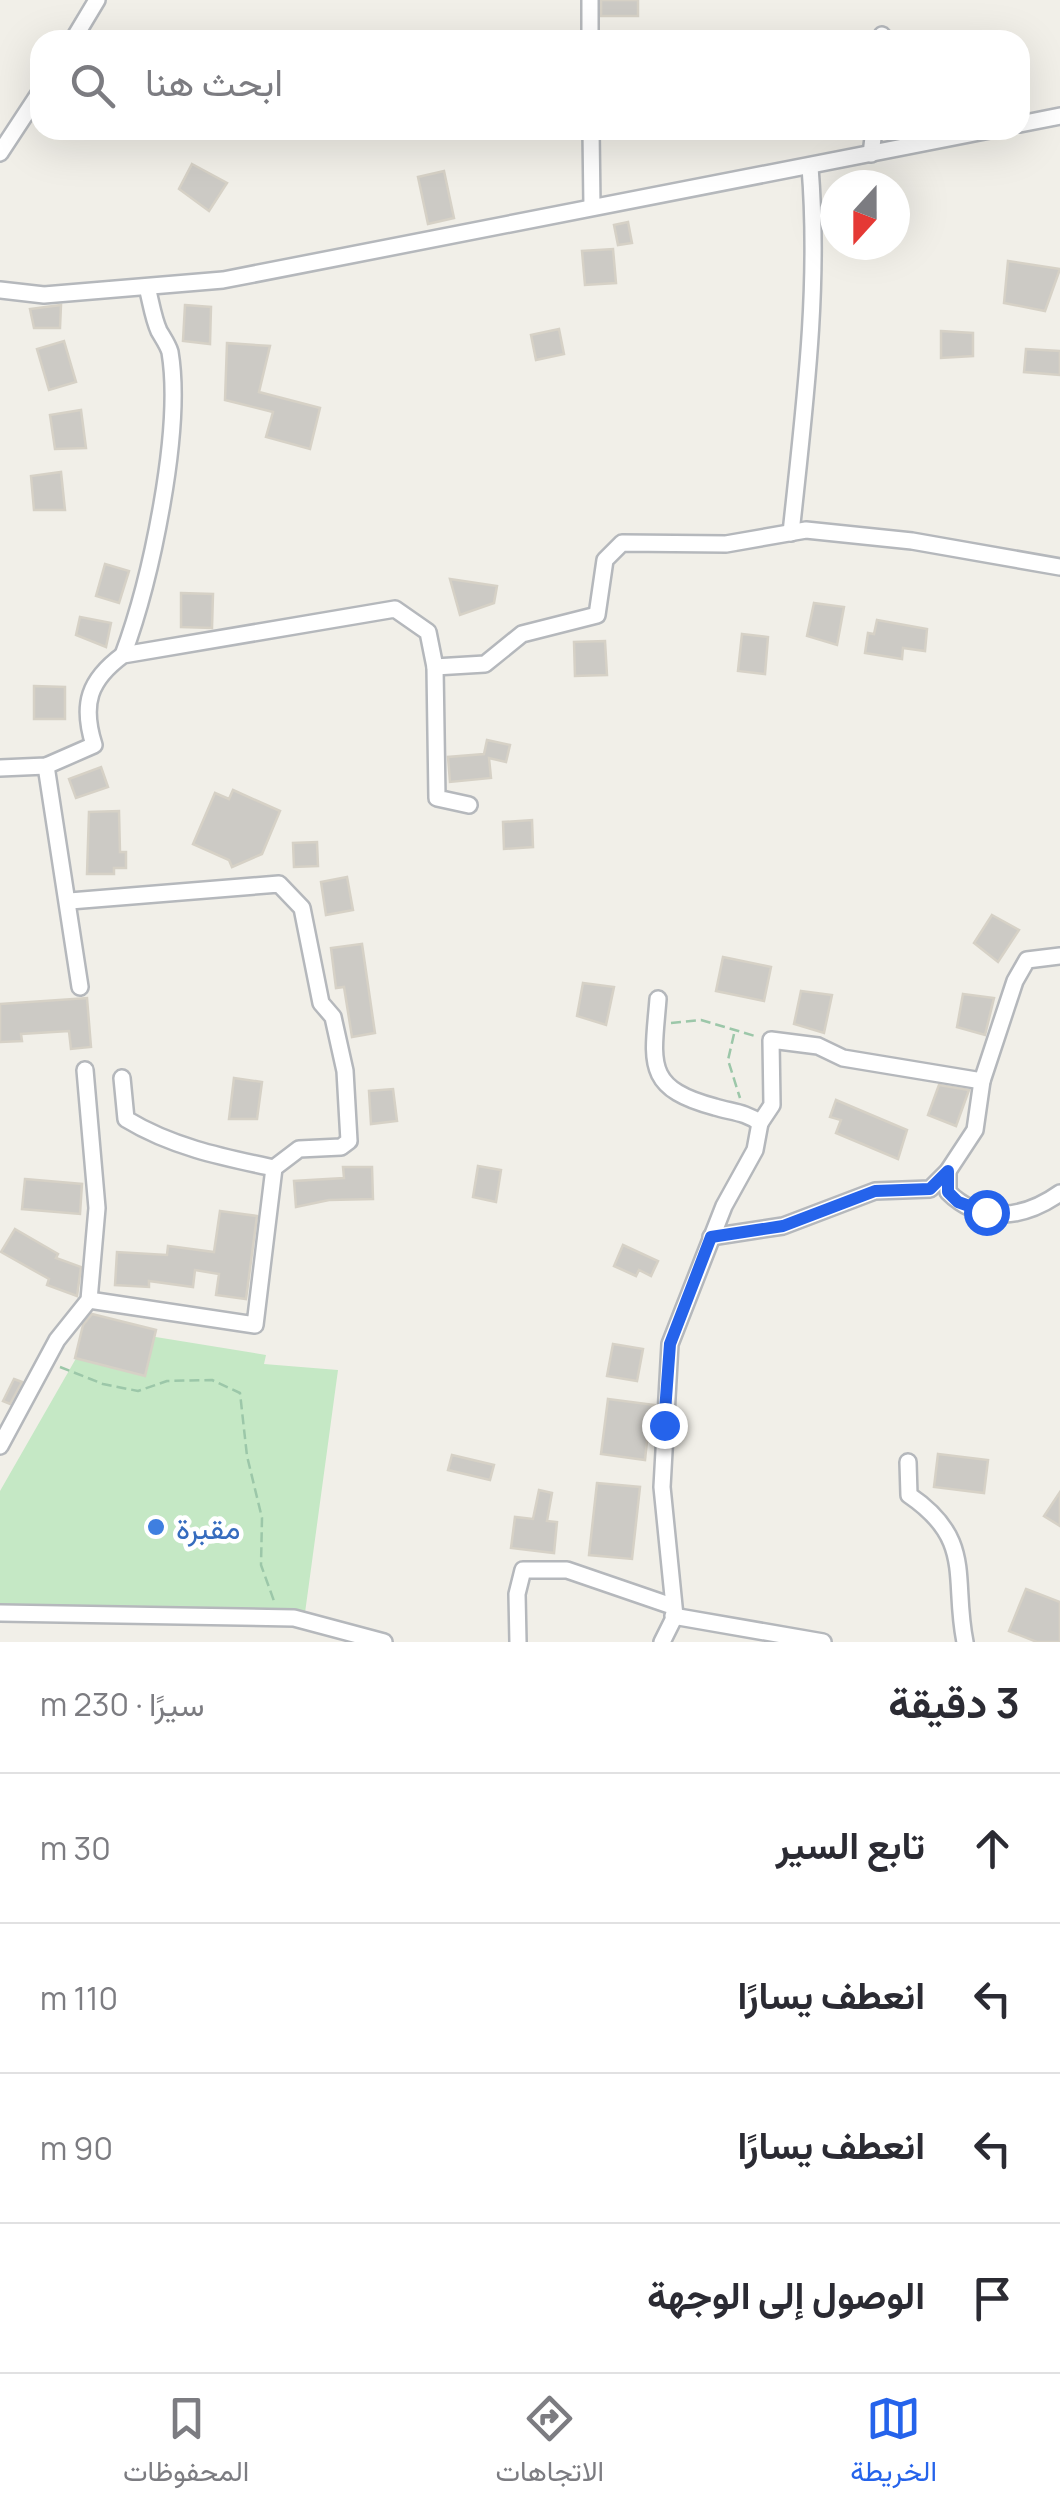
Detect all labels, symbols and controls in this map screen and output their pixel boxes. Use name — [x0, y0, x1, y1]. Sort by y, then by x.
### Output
search box — [30, 30, 1030, 140]
text: ابحث هنا — [145, 55, 283, 107]
icon: search — [65, 58, 120, 113]
north arrow — [820, 170, 910, 260]
route start — [964, 1190, 1010, 1236]
route end — [642, 1403, 688, 1449]
place label: مقبرة — [176, 1507, 241, 1548]
marker: مقبرة — [145, 1516, 167, 1538]
text: 3 دقيقة — [888, 1673, 1020, 1731]
text: سيرًا · 230 m — [40, 1682, 205, 1726]
text: تابع السير — [776, 1818, 925, 1870]
icon: ahead — [965, 1821, 1020, 1876]
text: 30 m — [40, 1826, 111, 1870]
text: انعطف يسارًا — [738, 1968, 925, 2020]
icon: left — [965, 1971, 1020, 2026]
text: 110 m — [40, 1976, 118, 2020]
text: انعطف يسارًا — [738, 2118, 925, 2170]
icon: left — [965, 2121, 1020, 2176]
text: 90 m — [40, 2126, 113, 2170]
text: الوصول إلى الوجهة — [647, 2268, 925, 2320]
icon: arrive — [965, 2271, 1020, 2326]
tab: المحفوظات — [123, 2391, 249, 2496]
tab: الاتجاهات — [495, 2391, 604, 2496]
tab: الخريطة — [850, 2391, 937, 2496]

